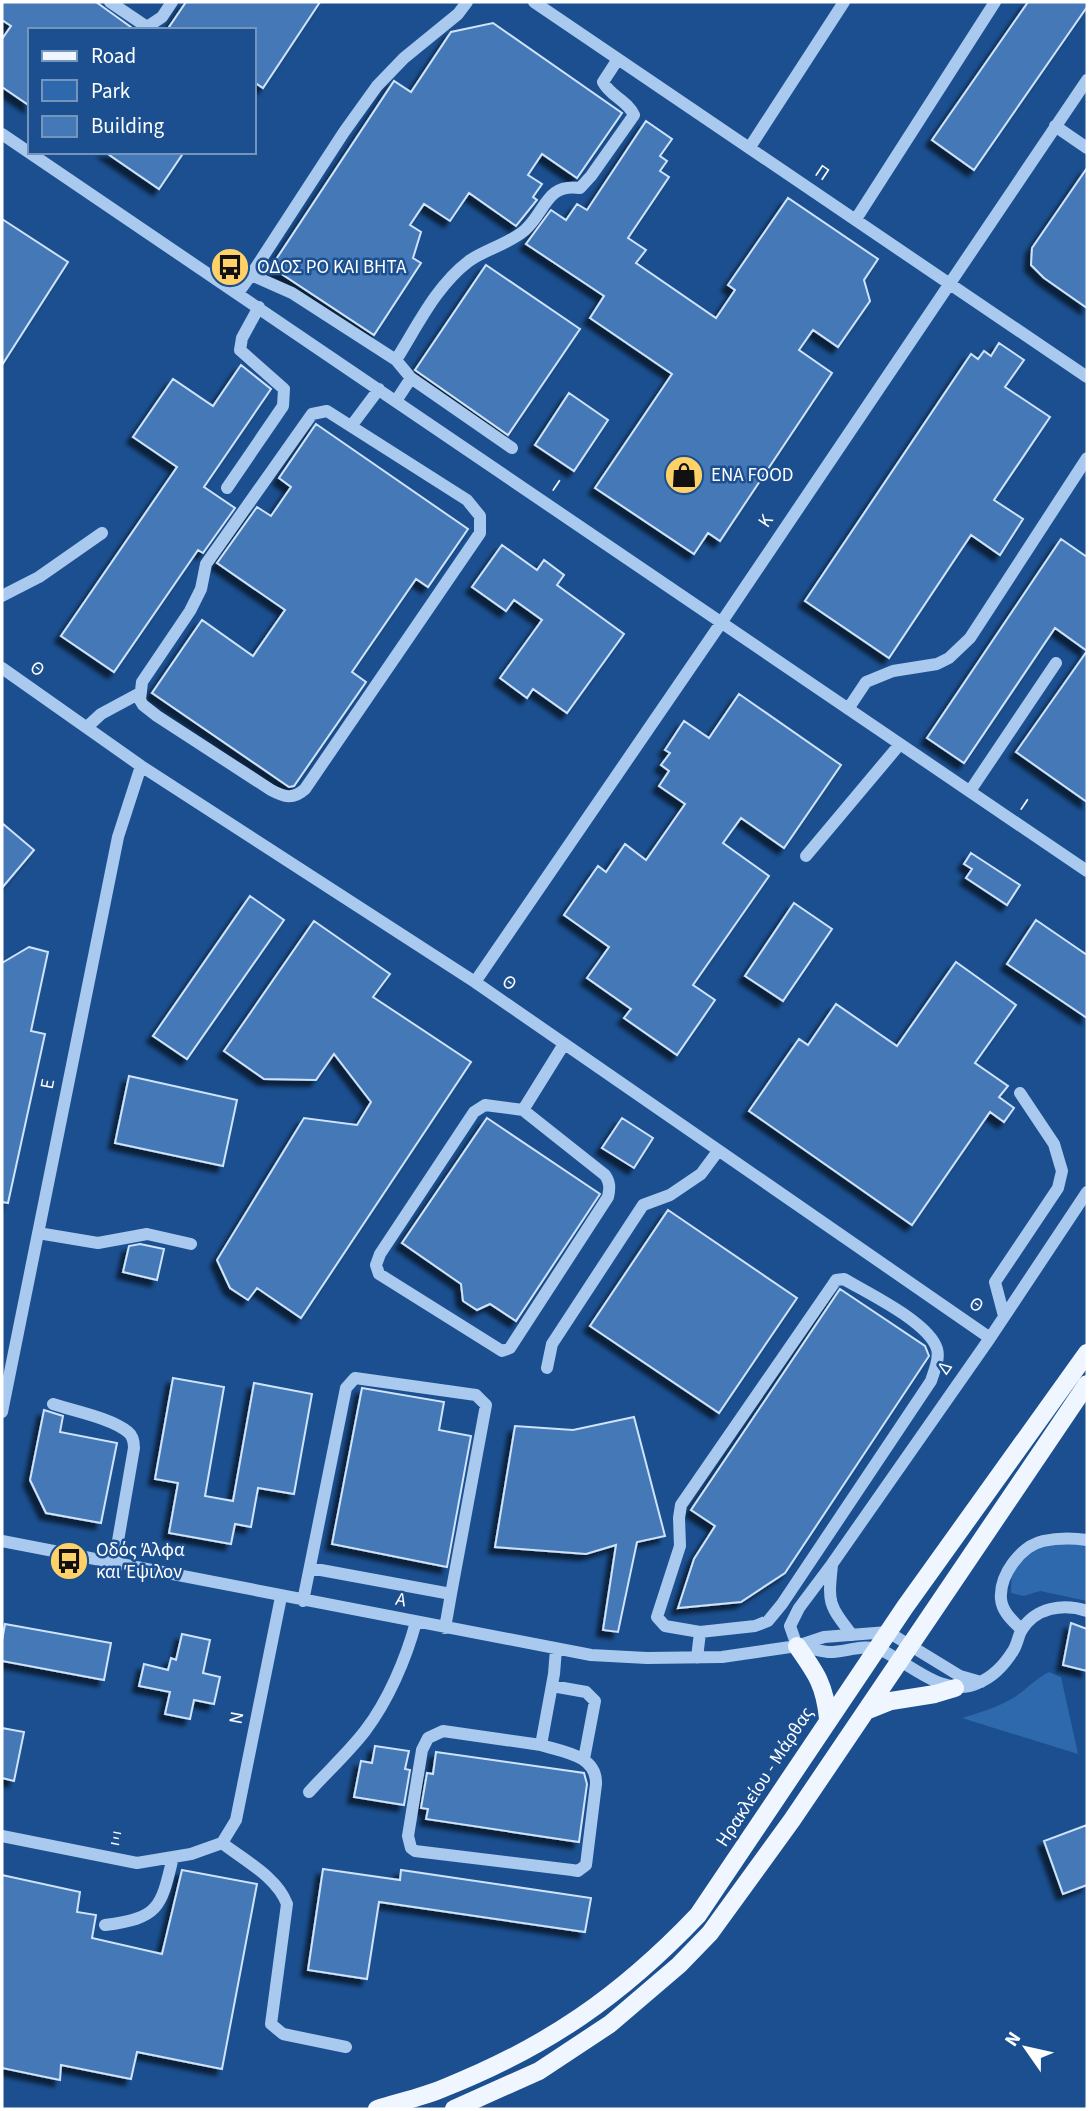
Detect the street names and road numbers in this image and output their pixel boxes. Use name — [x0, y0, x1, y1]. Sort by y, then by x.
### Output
street label: Π — [809, 158, 835, 188]
street label: Ι — [546, 473, 566, 499]
street label: Κ — [752, 509, 780, 533]
street label: Θ — [24, 654, 50, 684]
street label: Ι — [1014, 792, 1034, 818]
street label: Θ — [496, 968, 522, 998]
street label: Ε — [34, 1077, 62, 1091]
street label: Θ — [963, 1290, 989, 1320]
street label: Δ — [931, 1356, 959, 1380]
street label: Α — [393, 1586, 409, 1614]
street label: Ηρακλείου - Μάρθας — [710, 1702, 820, 1852]
street label: Ν — [223, 1709, 251, 1727]
street label: Ξ — [108, 1825, 124, 1853]

